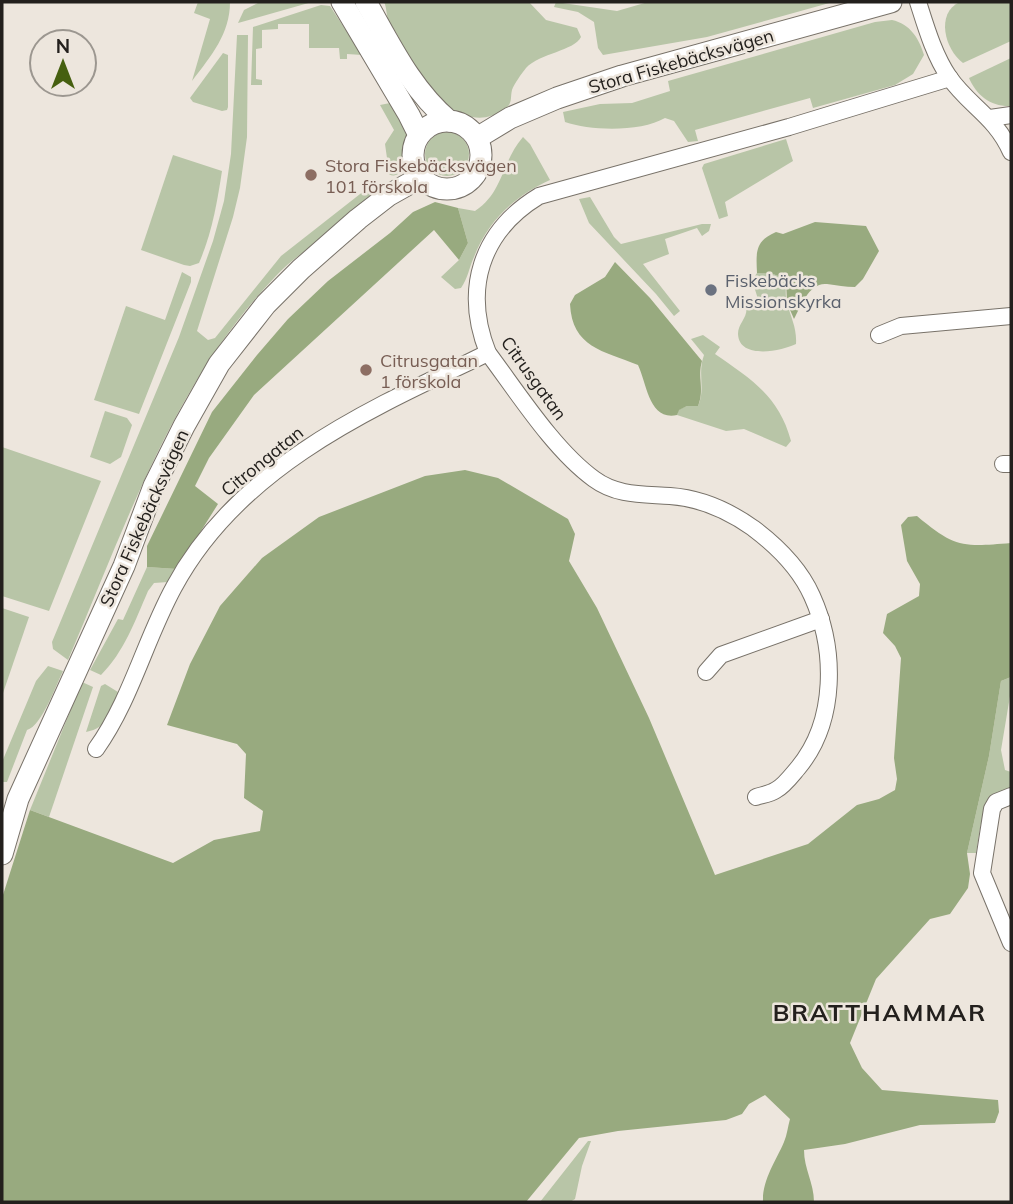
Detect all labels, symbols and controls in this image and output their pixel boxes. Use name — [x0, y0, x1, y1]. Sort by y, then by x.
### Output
street label: Stora Fiskebäcksvägen — [586, 24, 776, 98]
north arrow — [28, 28, 98, 98]
text: N — [56, 34, 70, 58]
place label: Stora Fiskebäcksvägen 101 förskola — [325, 154, 517, 198]
marker: Stora Fiskebäcksvägen 101 förskola — [303, 167, 319, 183]
place label: Fiskebäcks Missionskyrka — [725, 269, 842, 313]
marker: Fiskebäcks Missionskyrka — [703, 282, 719, 298]
street label: Citrusgatan — [496, 332, 572, 424]
place label: Citrusgatan 1 förskola — [380, 349, 478, 393]
marker: Citrusgatan 1 förskola — [358, 362, 374, 378]
street label: Citrongatan — [216, 421, 308, 501]
street label: Stora Fiskebäcksvägen — [95, 426, 193, 610]
district label: BRATTHAMMAR — [773, 997, 987, 1027]

